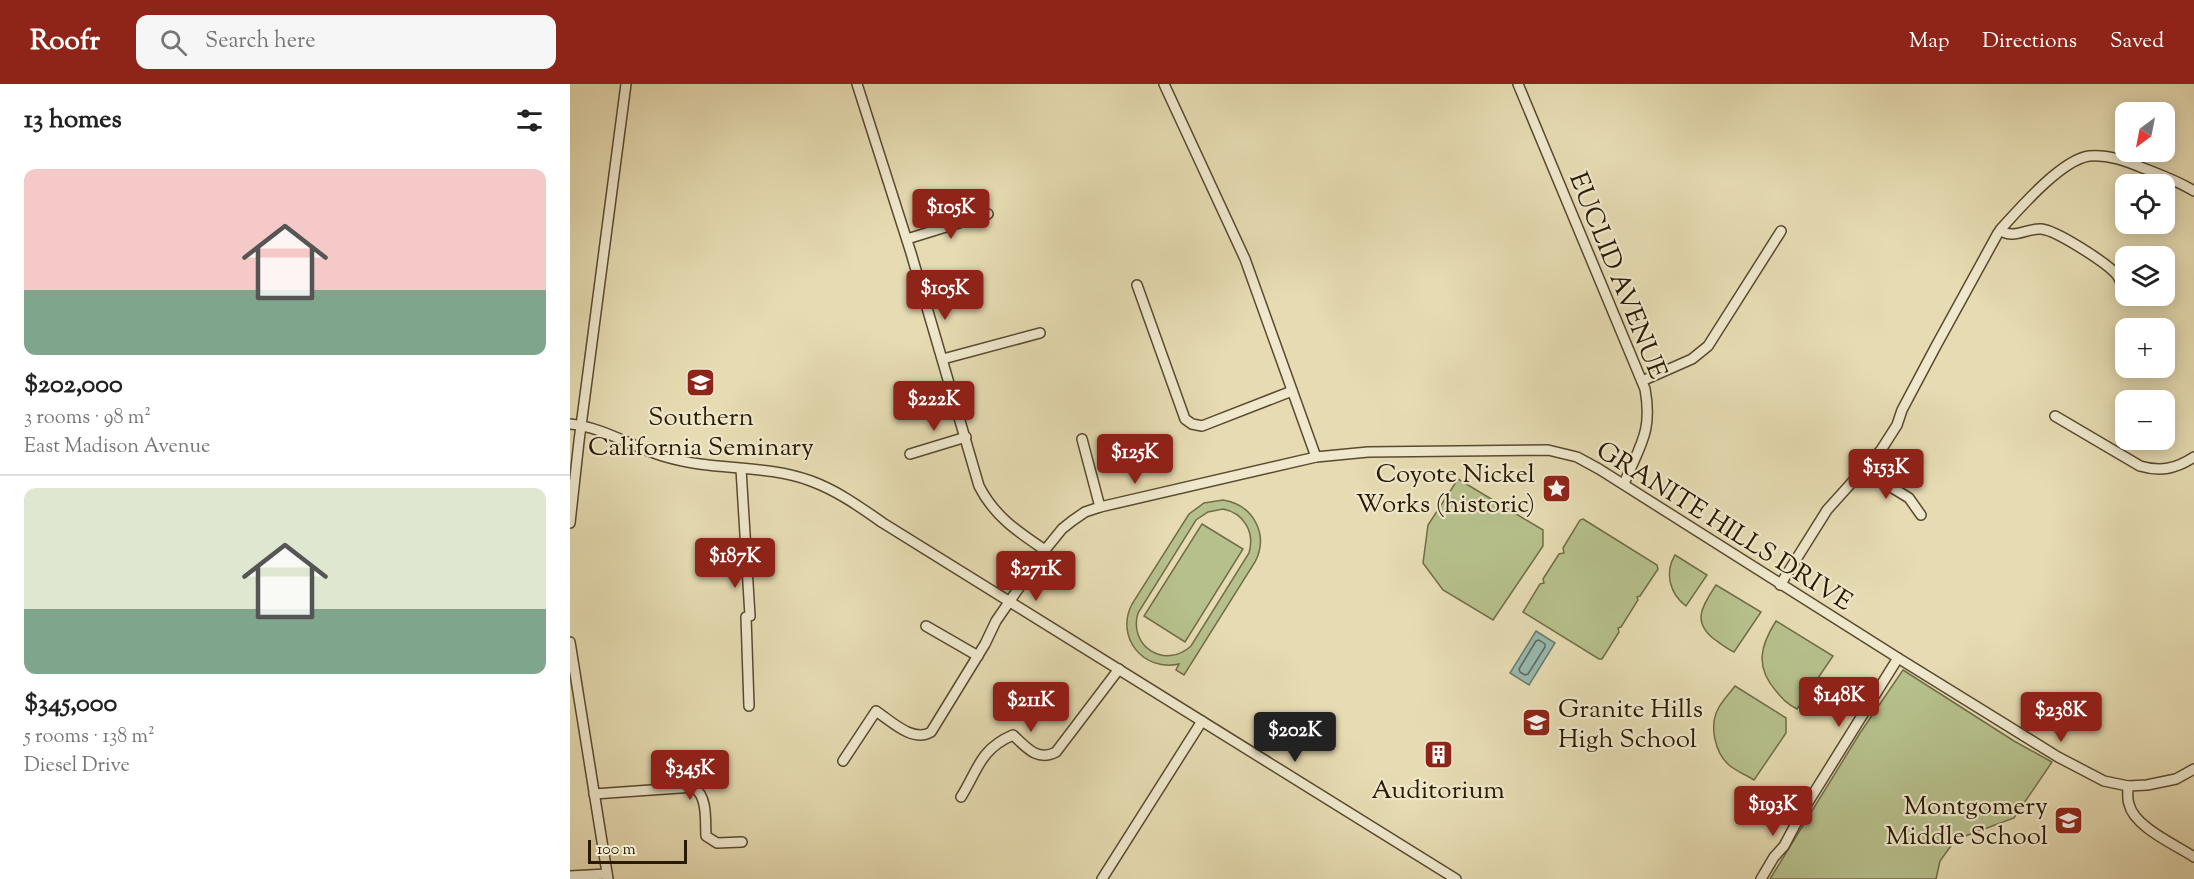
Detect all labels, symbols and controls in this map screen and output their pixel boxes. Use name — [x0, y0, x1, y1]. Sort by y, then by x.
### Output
search box — [136, 15, 556, 69]
text: Roofr — [30, 22, 100, 62]
icon: search — [157, 26, 190, 59]
text: Search here — [205, 26, 315, 58]
text: Map — [1909, 27, 1949, 57]
text: Directions — [1982, 27, 2077, 57]
text: Saved — [2110, 27, 2164, 57]
text: 13 homes — [24, 102, 122, 139]
north arrow — [2115, 102, 2175, 162]
map controls — [2115, 102, 2175, 450]
icon: filters — [513, 104, 546, 137]
street label: EUCLID AVENUE — [1558, 167, 1675, 385]
button: locate — [2115, 174, 2175, 234]
pin: $105K — [909, 189, 993, 240]
text: $105K — [926, 194, 976, 223]
icon: home — [231, 208, 339, 316]
button: layers — [2115, 246, 2175, 306]
pin: $105K — [903, 270, 987, 321]
text: $105K — [920, 275, 970, 304]
button: + — [2115, 318, 2175, 378]
school or university icon: Southern California Seminary — [685, 366, 717, 398]
text: $202,000 — [24, 367, 123, 404]
pin: $222K — [892, 381, 976, 432]
text: $222K — [907, 386, 961, 415]
button: − — [2115, 390, 2175, 450]
place label: Southern California Seminary — [588, 400, 814, 467]
text: 3 rooms · 98 m² — [24, 404, 151, 433]
text: East Madison Avenue — [24, 433, 210, 462]
street label: GRANITE HILLS DRIVE — [1588, 433, 1859, 621]
pin: $125K — [1093, 434, 1177, 485]
text: $125K — [1111, 439, 1159, 468]
pin: $153K — [1844, 449, 1928, 500]
text: $153K — [1863, 454, 1909, 483]
place label: Coyote Nickel Works (historic) — [1356, 457, 1535, 524]
place icon: Coyote Nickel Works (historic) — [1540, 472, 1572, 504]
icon: home — [231, 527, 339, 635]
pin: $187K — [693, 538, 777, 589]
text: $187K — [709, 543, 761, 572]
pin: $271K — [994, 551, 1078, 602]
text: $271K — [1010, 556, 1062, 585]
pin: $148K — [1797, 677, 1881, 728]
pin: $211K — [989, 682, 1073, 733]
text: $148K — [1813, 682, 1865, 711]
text: $345,000 — [24, 686, 117, 723]
text: $211K — [1007, 687, 1055, 716]
place label: Granite Hills High School — [1558, 692, 1703, 759]
pin: $238K — [2019, 692, 2103, 743]
text: $238K — [2035, 697, 2087, 726]
school or university icon: Granite Hills High School — [1521, 707, 1553, 739]
pin: $202K — [1253, 712, 1337, 763]
text: $202K — [1268, 717, 1322, 746]
text: 5 rooms · 138 m² — [24, 723, 155, 752]
building icon: Auditorium — [1422, 739, 1454, 771]
pin: $345K — [648, 750, 732, 801]
text: Diesel Drive — [24, 752, 130, 781]
text: $345K — [665, 755, 715, 784]
place label: Auditorium — [1371, 773, 1505, 810]
pin: $193K — [1731, 786, 1815, 837]
place label: Montgomery Middle School — [1885, 789, 2048, 856]
text: $193K — [1748, 791, 1798, 820]
school or university icon: Montgomery Middle School — [2053, 804, 2085, 836]
scale bar — [588, 837, 687, 864]
text: 100 m — [597, 839, 636, 862]

